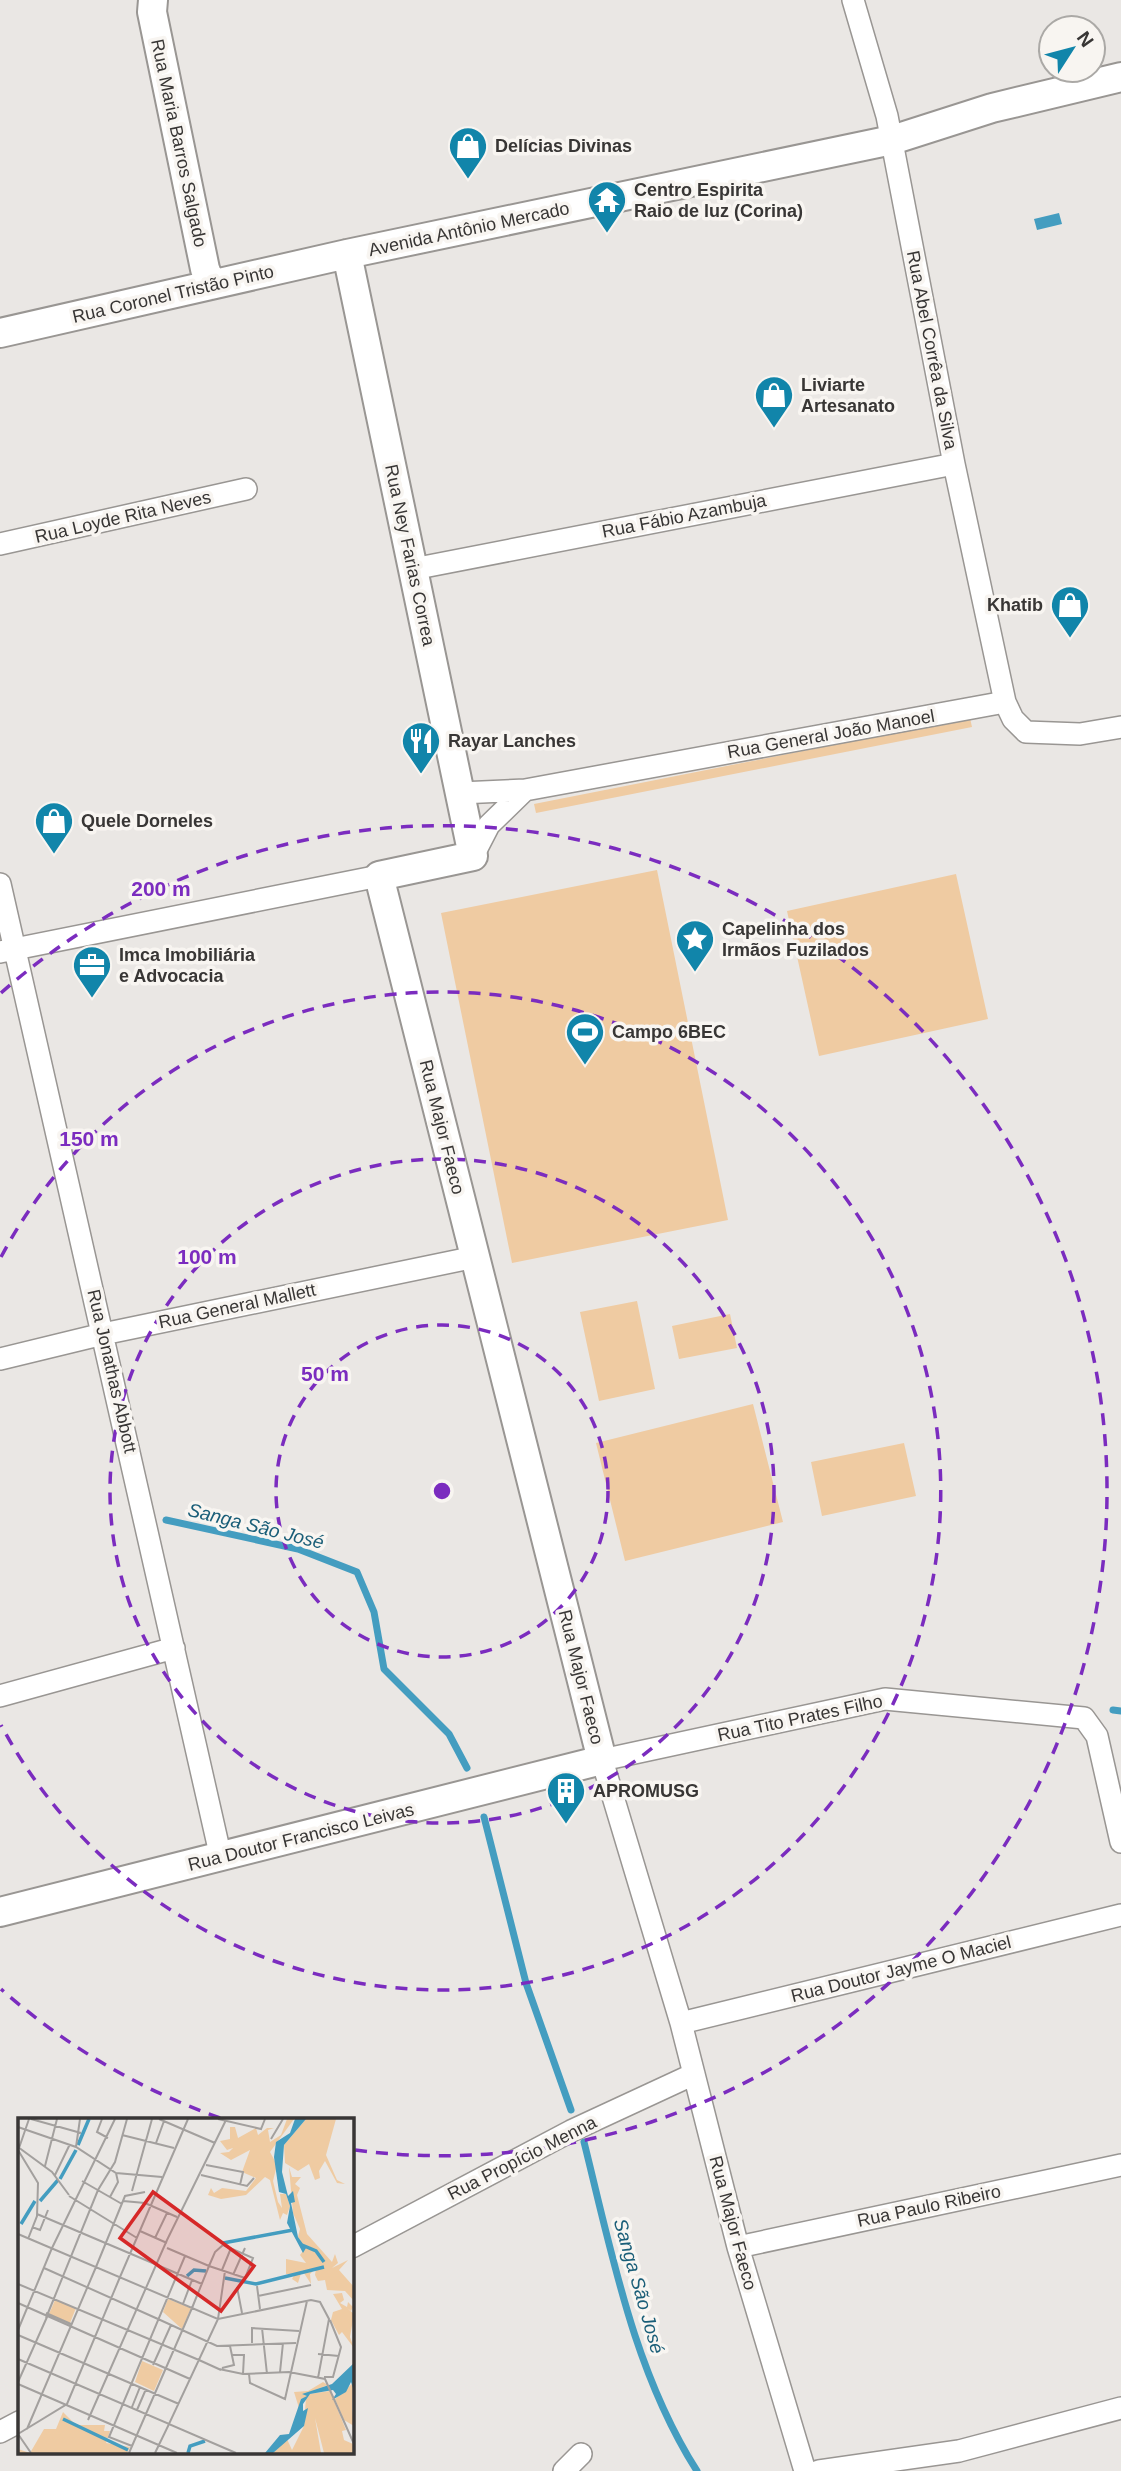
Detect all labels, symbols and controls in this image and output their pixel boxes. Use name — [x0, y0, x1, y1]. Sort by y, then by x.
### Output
north arrow — [1037, 14, 1107, 84]
text: N — [1073, 28, 1098, 51]
street label: Rua Maria Barros Salgado — [147, 37, 211, 249]
shop icon: Delícias Divinas — [447, 125, 489, 180]
place label: Delícias Divinas — [495, 136, 632, 156]
temple icon: Centro Espirita Raio de luz (Corina) — [586, 179, 628, 234]
place label: Centro Espirita Raio de luz (Corina) — [634, 180, 803, 221]
street label: Avenida Antônio Mercado — [367, 198, 571, 260]
street label: Rua Abel Corrêa da Silva — [903, 249, 961, 452]
street label: Rua Coronel Tristão Pinto — [70, 261, 276, 327]
shop icon: Liviarte Artesanato — [753, 374, 795, 429]
place label: Liviarte Artesanato — [801, 375, 895, 416]
street label: Rua Ney Farias Correa — [381, 462, 439, 649]
street label: Rua Loyde Rita Neves — [33, 487, 213, 547]
street label: Rua Fábio Azambuja — [600, 490, 769, 542]
shop icon: Khatib — [1049, 584, 1091, 639]
place label: Khatib — [987, 595, 1043, 615]
street label: Rua General João Manoel — [726, 706, 936, 762]
restaurant icon: Rayar Lanches — [400, 720, 442, 775]
place label: Rayar Lanches — [448, 731, 576, 751]
shop icon: Quele Dorneles — [33, 800, 75, 855]
place label: Quele Dorneles — [81, 811, 213, 831]
text: 200 m — [131, 877, 191, 900]
place icon: Capelinha dos Irmãos Fuzilados — [674, 918, 716, 973]
place label: Capelinha dos Irmãos Fuzilados — [722, 919, 869, 960]
office icon: Imca Imobiliária e Advocacia — [71, 944, 113, 999]
place label: Imca Imobiliária e Advocacia — [119, 945, 256, 986]
sports icon: Campo 6BEC — [564, 1011, 606, 1066]
place label: Campo 6BEC — [612, 1022, 726, 1042]
street label: Rua Major Faeco — [416, 1058, 468, 1196]
text: 150 m — [59, 1127, 119, 1150]
text: 100 m — [177, 1245, 237, 1268]
street label: Rua General Mallett — [157, 1280, 317, 1332]
street label: Rua Jonathas Abbott — [83, 1287, 141, 1455]
text: 50 m — [301, 1362, 349, 1385]
centre of rings — [430, 1479, 454, 1503]
water label: Sanga São José — [186, 1499, 326, 1553]
street label: Rua Major Faeco — [555, 1608, 607, 1746]
street label: Rua Tito Prates Filho — [716, 1691, 884, 1745]
building icon: APROMUSG — [545, 1770, 587, 1825]
place label: APROMUSG — [593, 1781, 699, 1801]
street label: Rua Doutor Francisco Leivas — [186, 1799, 416, 1875]
street label: Rua Doutor Jayme O Maciel — [789, 1932, 1013, 2006]
street label: Rua Propício Menna — [444, 2111, 601, 2204]
inset map — [18, 2118, 354, 2454]
street label: Rua Major Faeco — [705, 2154, 761, 2292]
street label: Rua Paulo Ribeiro — [855, 2181, 1003, 2231]
water label: Sanga São José — [610, 2216, 668, 2356]

